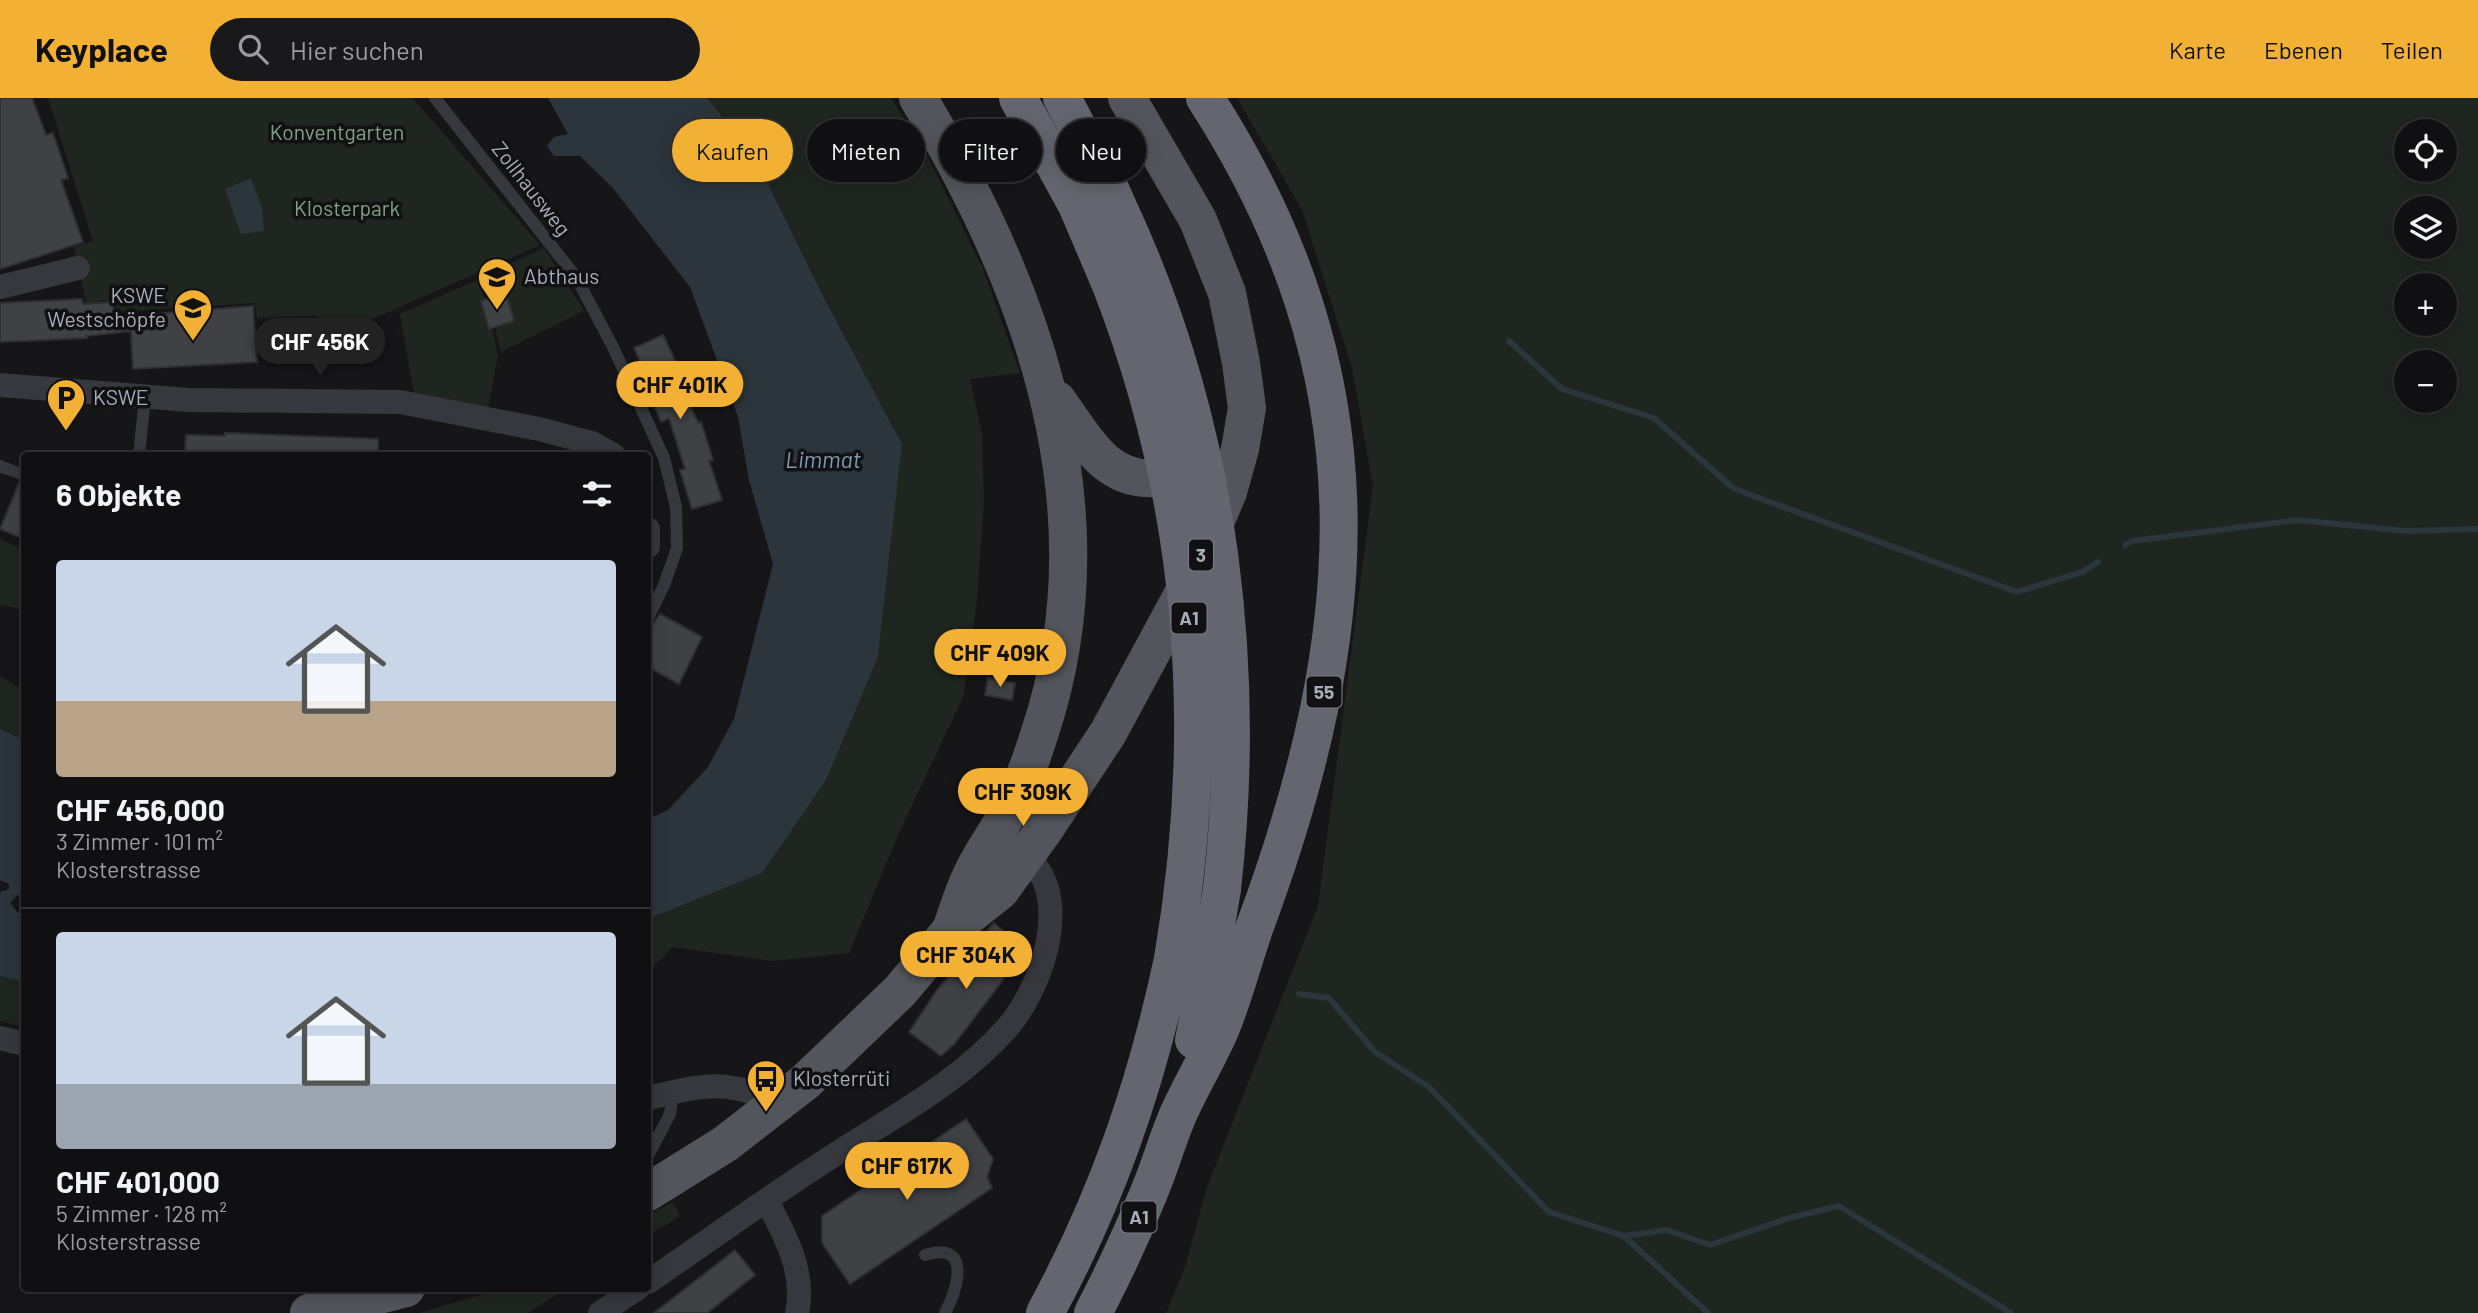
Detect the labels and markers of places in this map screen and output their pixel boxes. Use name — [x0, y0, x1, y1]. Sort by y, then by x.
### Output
school or university icon: Abthaus — [476, 256, 518, 311]
place label: Abthaus — [524, 263, 599, 288]
place label: KSWE Westschöpfe — [47, 282, 166, 331]
school or university icon: KSWE Westschöpfe — [172, 287, 214, 342]
pin: CHF 456K — [248, 318, 392, 378]
pin: CHF 401K — [608, 362, 752, 421]
parking icon: KSWE — [45, 377, 87, 432]
place label: KSWE — [93, 384, 149, 409]
pin: CHF 409K — [928, 630, 1072, 689]
pin: CHF 309K — [951, 768, 1095, 828]
pin: CHF 304K — [894, 932, 1038, 991]
bus stop icon: Klosterrüti — [745, 1058, 787, 1113]
place label: Klosterrüti — [793, 1065, 890, 1090]
pin: CHF 617K — [835, 1142, 979, 1202]

